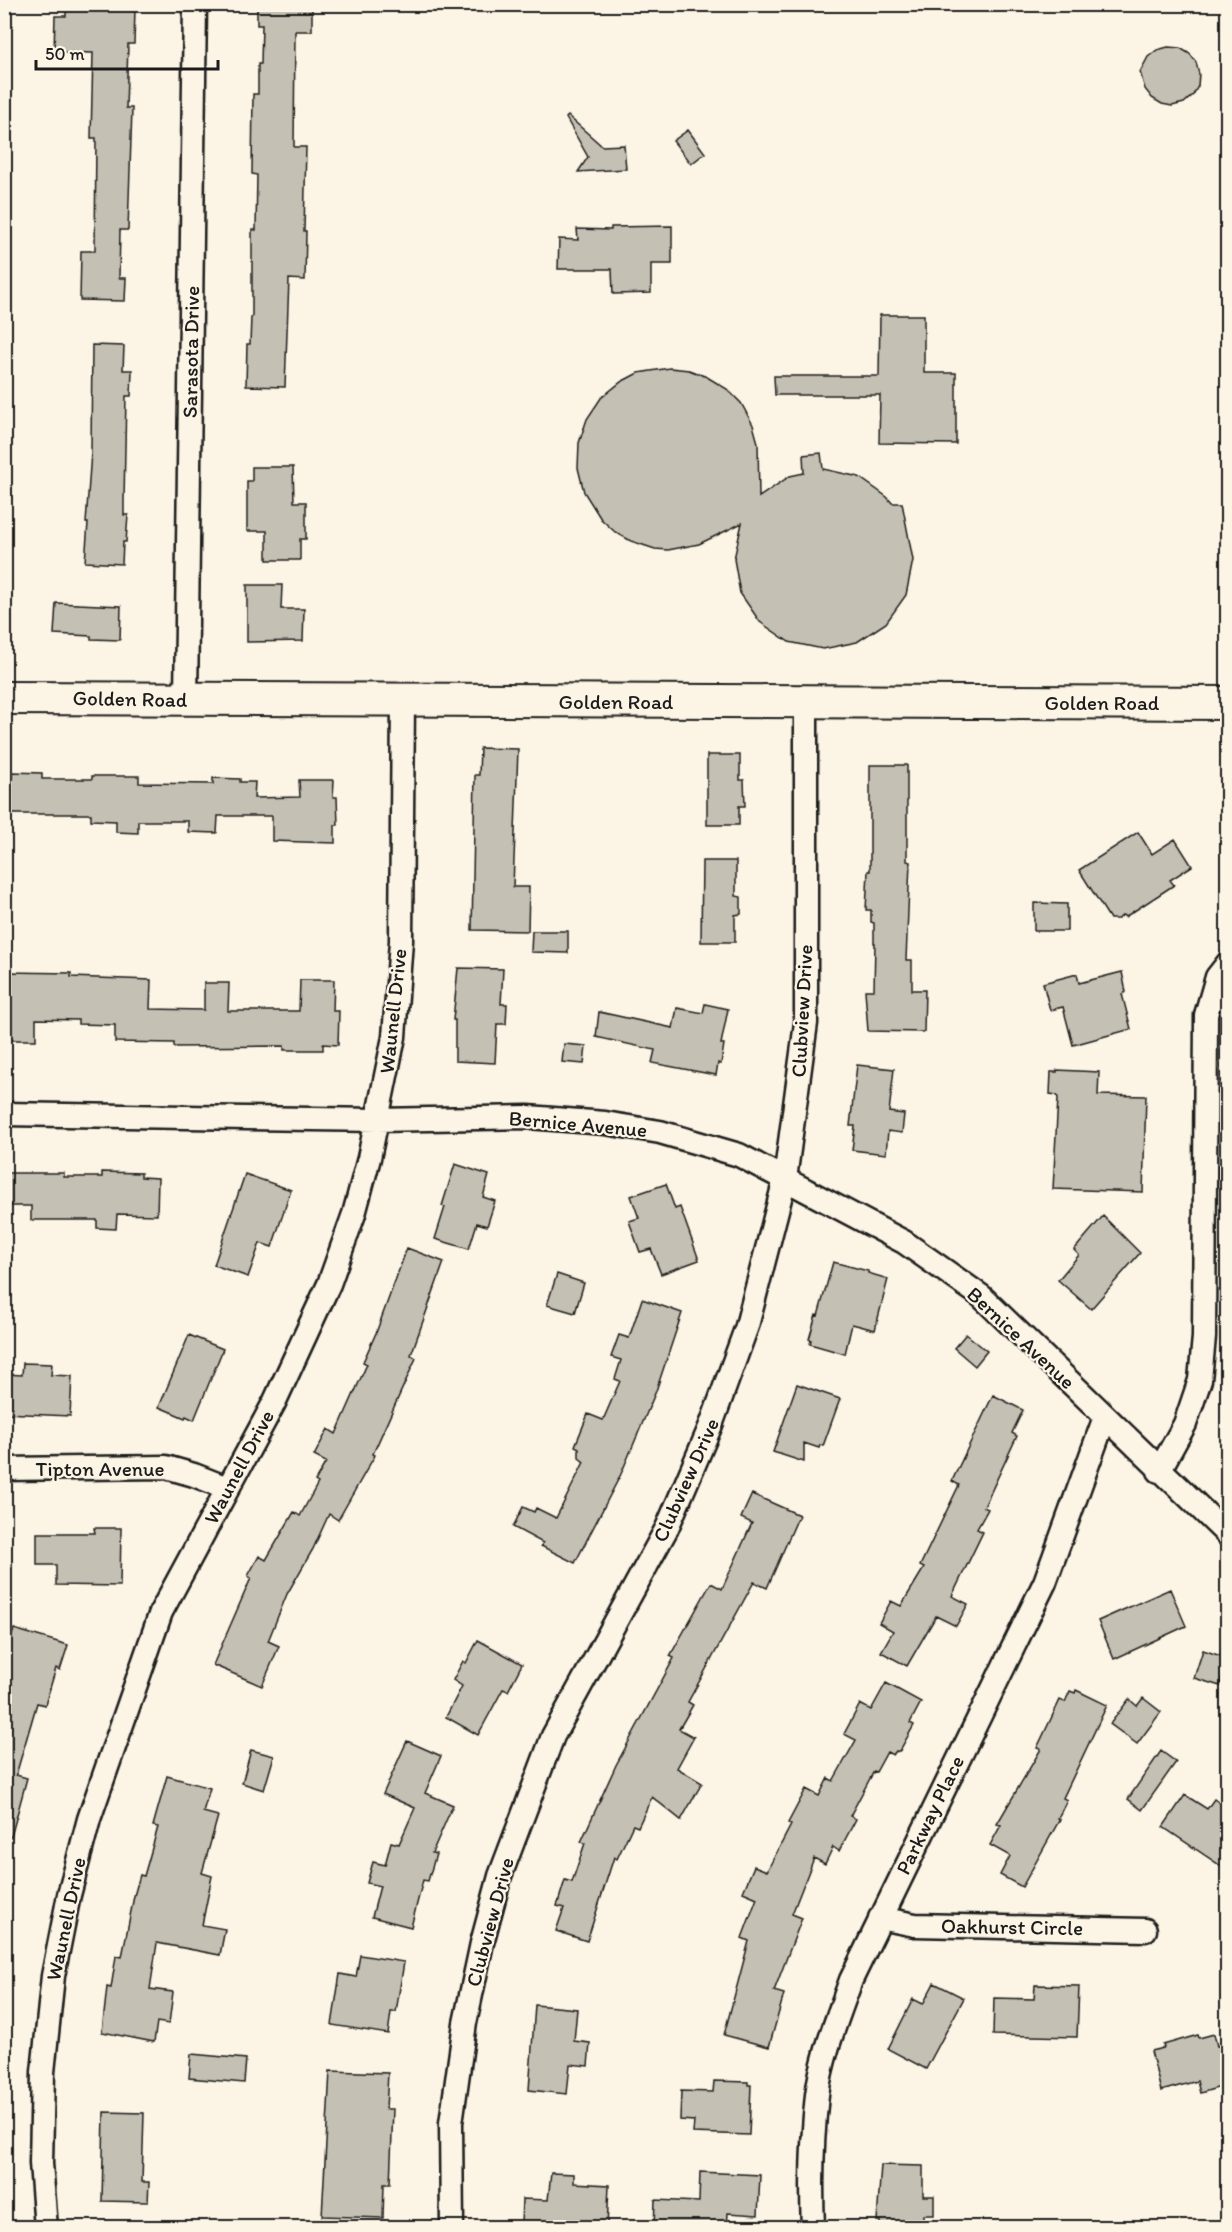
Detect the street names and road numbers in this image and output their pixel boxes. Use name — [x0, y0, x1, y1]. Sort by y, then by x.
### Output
street label: Sarasota Drive — [177, 286, 204, 418]
street label: Golden Road — [72, 685, 188, 712]
street label: Golden Road — [559, 689, 674, 714]
street label: Golden Road — [1045, 690, 1160, 715]
street label: Clubview Drive — [786, 944, 817, 1078]
street label: Waunell Drive — [374, 947, 411, 1075]
street label: Bernice Avenue — [508, 1105, 648, 1142]
street label: Bernice Avenue — [962, 1281, 1081, 1394]
street label: Waunell Drive — [198, 1405, 279, 1528]
street label: Clubview Drive — [647, 1414, 724, 1546]
street label: Tipton Avenue — [35, 1456, 165, 1481]
street label: Parkway Place — [890, 1751, 969, 1878]
street label: Clubview Drive — [460, 1854, 519, 1989]
street label: Waunell Drive — [40, 1855, 91, 1983]
street label: Oakhurst Circle — [941, 1913, 1083, 1940]

